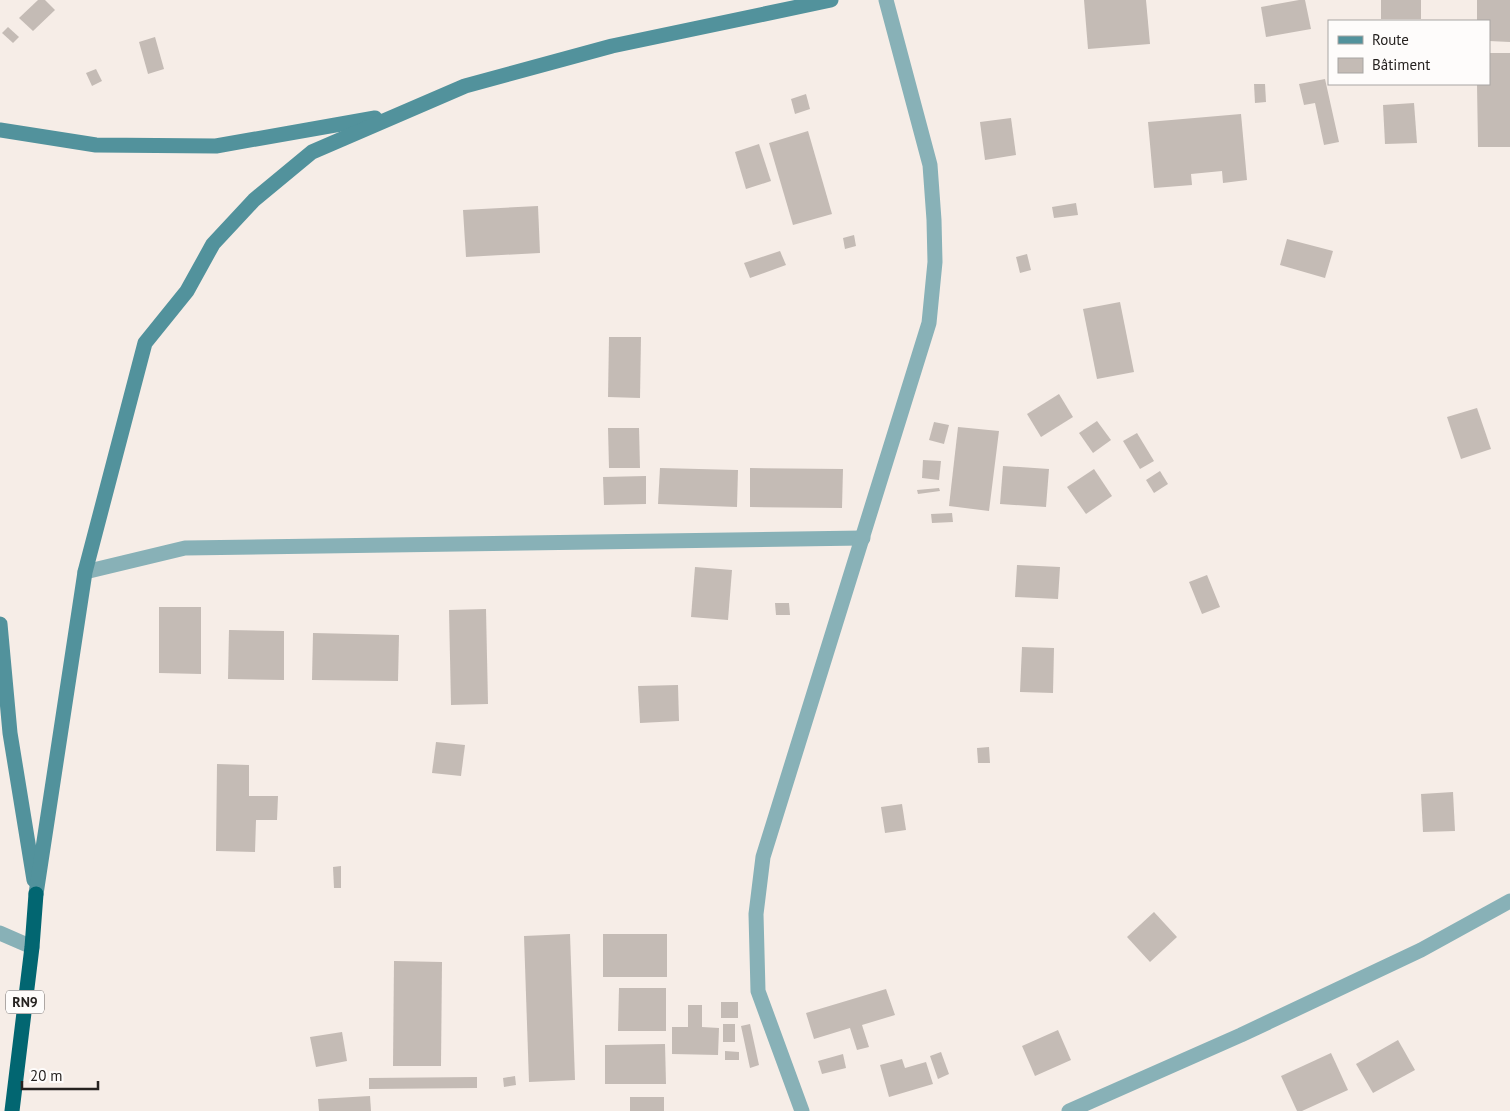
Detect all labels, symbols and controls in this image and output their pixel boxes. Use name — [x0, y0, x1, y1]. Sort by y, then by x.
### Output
legend — [1328, 20, 1490, 85]
text: Route — [1372, 30, 1409, 49]
text: Bâtiment — [1372, 55, 1430, 74]
road number: RN9 — [6, 990, 44, 1014]
scale bar — [22, 1058, 99, 1090]
text: 20 m — [30, 1066, 63, 1085]

